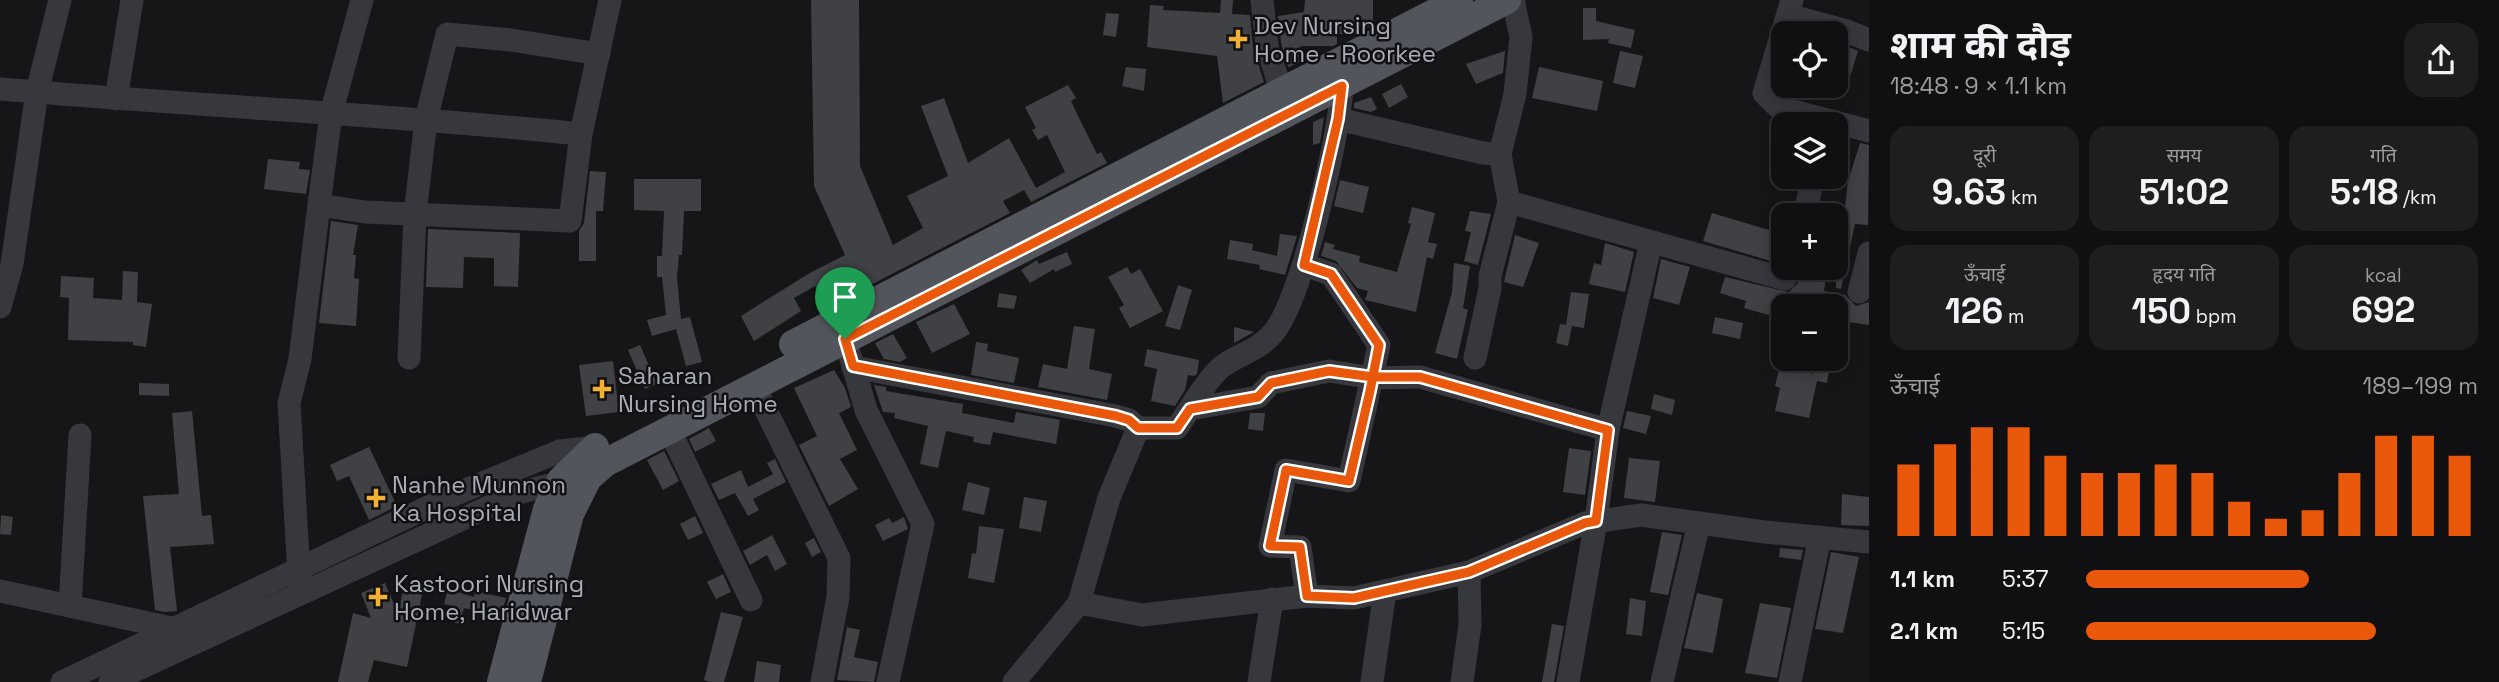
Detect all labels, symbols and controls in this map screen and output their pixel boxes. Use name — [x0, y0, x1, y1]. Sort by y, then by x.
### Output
place label: Dev Nursing Home - Roorkee — [1254, 10, 1436, 69]
map controls — [1771, 21, 1848, 371]
button: locate — [1771, 21, 1848, 98]
text: शाम की दौड़ — [1890, 21, 2071, 69]
button: share — [2404, 23, 2478, 97]
marker: Dev Nursing Home - Roorkee — [1228, 29, 1248, 49]
text: 18:48 · 9 × 1.1 km — [1890, 71, 2067, 101]
button: layers — [1771, 112, 1848, 189]
text: दूरी — [1973, 143, 1996, 168]
text: समय — [2166, 143, 2202, 168]
text: गति — [2370, 143, 2397, 168]
text: 9.63 — [1932, 170, 2006, 214]
text: 51:02 — [2139, 170, 2229, 214]
text: 5:18 — [2330, 170, 2398, 214]
text: km — [2006, 185, 2038, 210]
text: /km — [2398, 185, 2437, 210]
button: + — [1771, 203, 1848, 280]
text: ऊँचाई — [1964, 262, 2005, 287]
text: हृदय गति — [2153, 262, 2215, 287]
text: kcal — [2365, 263, 2402, 288]
pin — [815, 267, 875, 339]
icon: arrive — [826, 278, 864, 316]
text: 692 — [2351, 288, 2415, 332]
text: 126 — [1945, 289, 2003, 333]
text: 150 — [2131, 289, 2191, 333]
button: − — [1771, 294, 1848, 371]
text: m — [2003, 304, 2024, 329]
text: bpm — [2191, 304, 2237, 329]
place label: Saharan Nursing Home — [618, 360, 778, 419]
text: ऊँचाई — [1890, 371, 1940, 401]
text: 189–199 m — [2363, 371, 2478, 401]
marker: Saharan Nursing Home — [592, 379, 612, 399]
place label: Nanhe Munnon Ka Hospital — [392, 469, 566, 528]
marker: Nanhe Munnon Ka Hospital — [366, 488, 386, 508]
text: 1.1 km — [1890, 564, 1955, 594]
text: 5:37 — [2002, 564, 2048, 594]
place label: Kastoori Nursing Home, Haridwar — [394, 568, 584, 627]
marker: Kastoori Nursing Home, Haridwar — [368, 587, 388, 607]
text: 2.1 km — [1890, 616, 1958, 646]
text: 5:15 — [2002, 616, 2045, 646]

